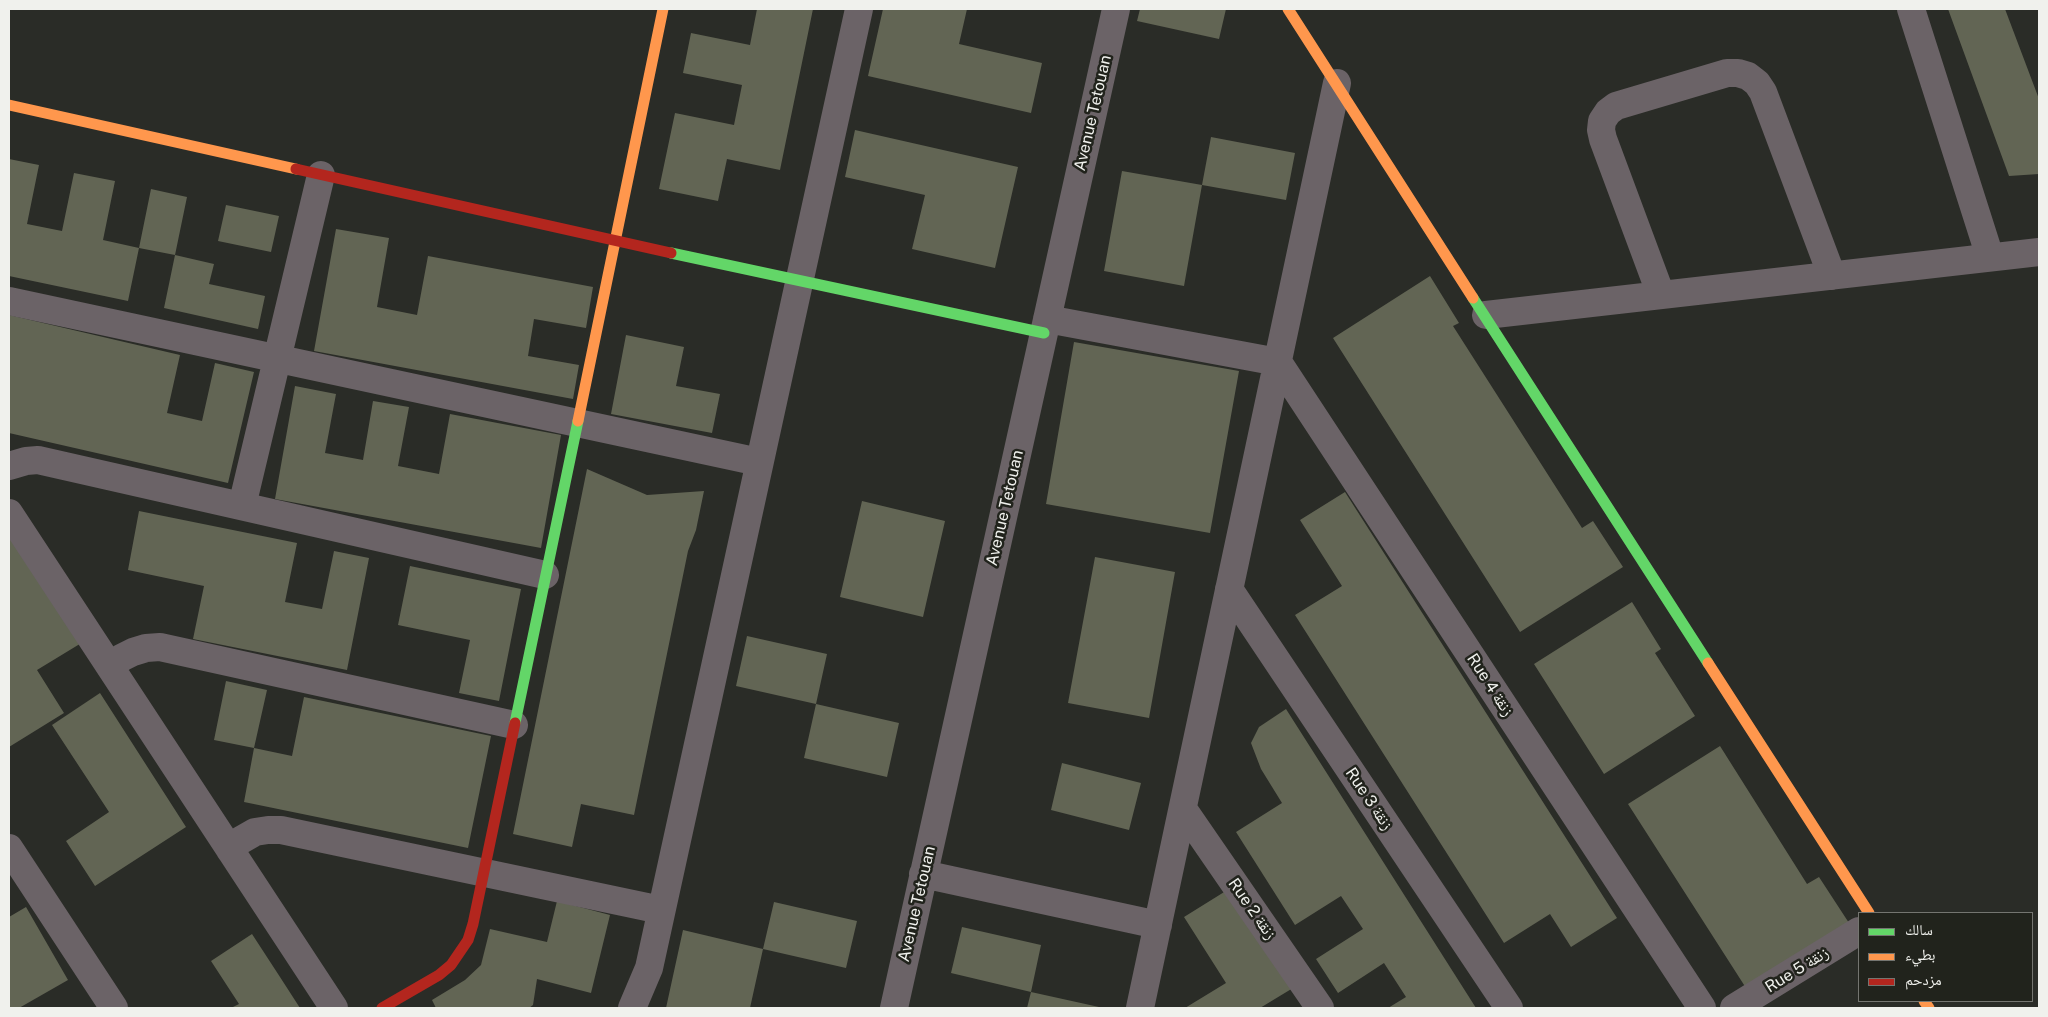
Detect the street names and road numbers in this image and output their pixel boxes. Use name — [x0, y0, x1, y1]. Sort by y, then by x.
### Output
street label: Avenue Tetouan — [1070, 53, 1116, 173]
street label: Avenue Tetouan — [982, 448, 1028, 568]
street label: Rue 4 زنقة — [1463, 650, 1517, 720]
street label: Rue 3 زنقة — [1341, 764, 1397, 834]
street label: Avenue Tetouan — [894, 844, 940, 964]
street label: Rue 2 زنقة — [1224, 875, 1280, 943]
street label: Rue 5 زنقة — [1762, 943, 1832, 997]

